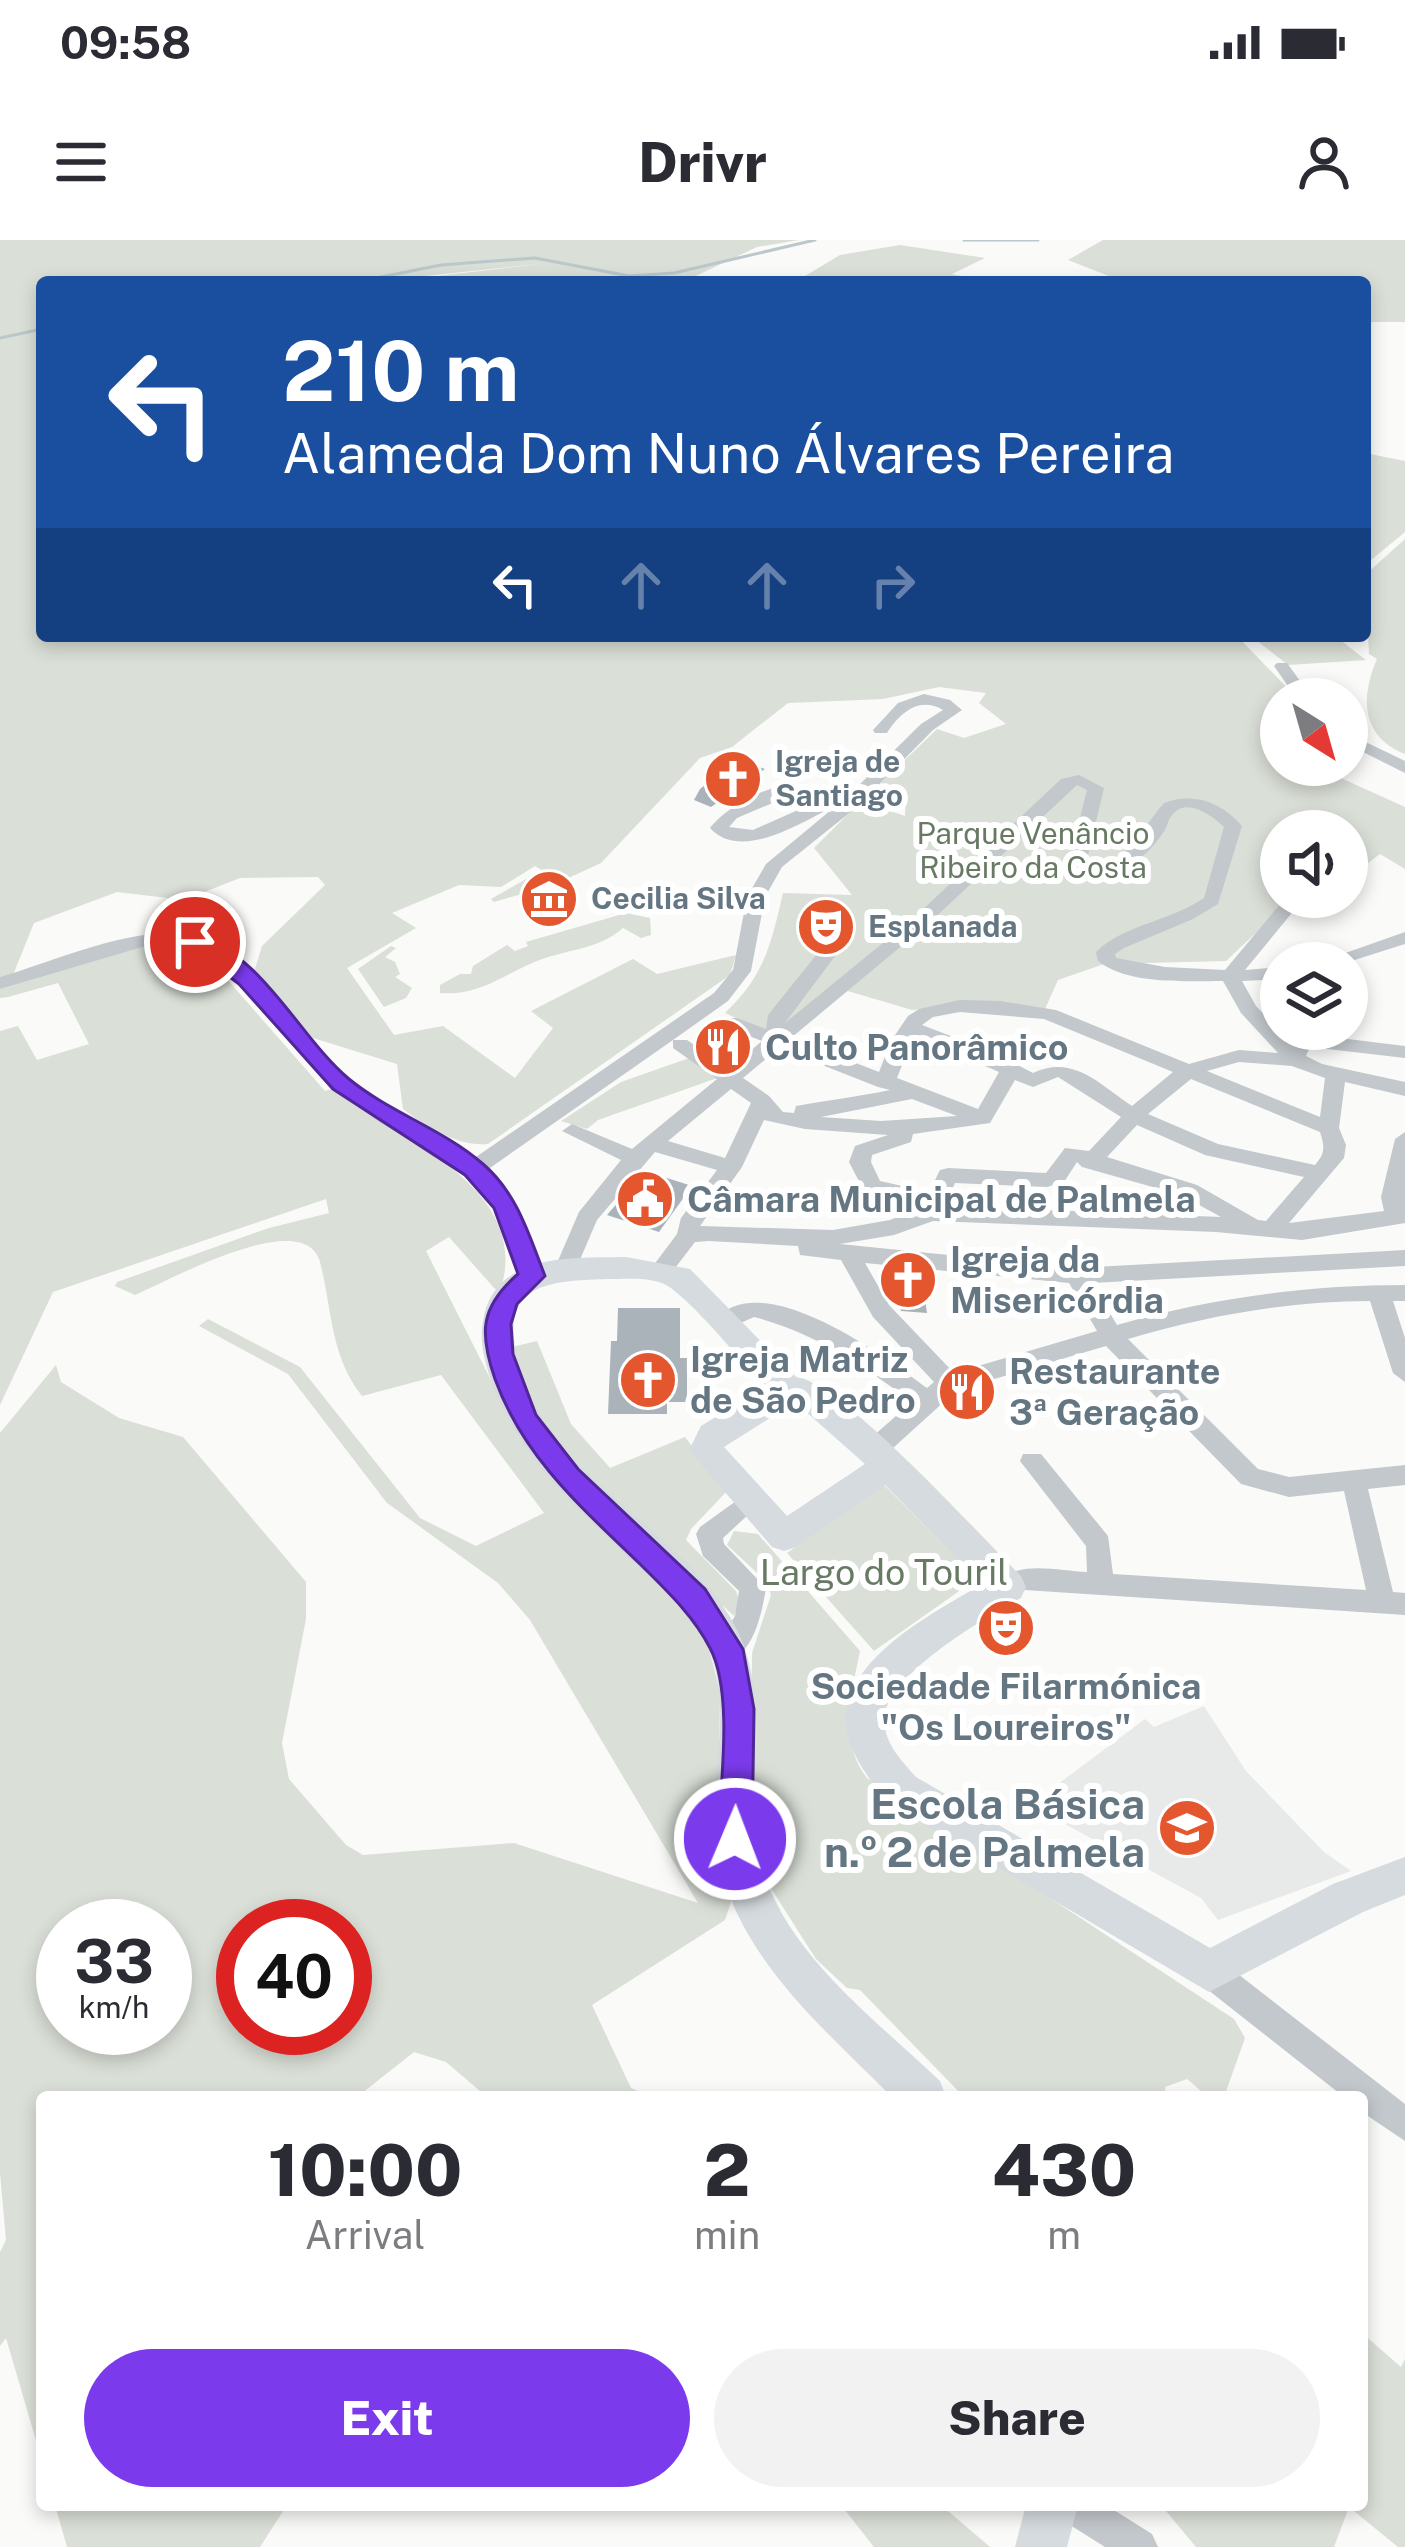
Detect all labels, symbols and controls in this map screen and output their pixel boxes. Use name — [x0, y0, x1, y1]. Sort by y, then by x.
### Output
text: 09:58 — [60, 16, 191, 69]
icon: menu — [48, 129, 114, 195]
icon: person — [1291, 129, 1357, 195]
text: Drivr — [638, 131, 767, 194]
text: 210 m — [282, 321, 520, 420]
icon: left — [84, 324, 240, 480]
text: Alameda Dom Nuno Álvares Pereira — [282, 422, 1174, 485]
icon: left — [482, 552, 548, 618]
icon: ahead — [608, 552, 674, 618]
icon: ahead — [734, 552, 800, 618]
icon: right — [860, 552, 926, 618]
north arrow — [1260, 678, 1368, 786]
map controls — [1260, 678, 1368, 1050]
place label: Igreja de Santiago — [775, 743, 903, 813]
church icon: Igreja de Santiago — [702, 748, 764, 810]
button: sound — [1260, 810, 1368, 918]
park label: Parque Venâncio Ribeiro da Costa — [916, 815, 1150, 885]
museum icon: Cecilia Silva — [518, 868, 580, 930]
place label: Cecilia Silva — [591, 880, 766, 916]
pin — [144, 891, 246, 993]
theatre icon: Esplanada — [795, 896, 857, 958]
place label: Esplanada — [868, 908, 1018, 944]
icon: arrive — [162, 909, 228, 975]
button: layers — [1260, 942, 1368, 1050]
restaurant icon: Culto Panorâmico — [692, 1016, 754, 1078]
place label: Culto Panorâmico — [765, 1026, 1069, 1068]
public building icon: Câmara Municipal de Palmela — [614, 1168, 676, 1230]
place label: Câmara Municipal de Palmela — [687, 1178, 1196, 1220]
place label: Igreja da Misericórdia — [950, 1238, 1164, 1321]
church icon: Igreja da Misericórdia — [877, 1249, 939, 1311]
place label: Igreja Matriz de São Pedro — [690, 1338, 916, 1421]
church icon: Igreja Matriz de São Pedro — [617, 1349, 679, 1411]
place label: Restaurante 3ª Geração — [1009, 1350, 1220, 1433]
restaurant icon: Restaurante 3ª Geração — [936, 1361, 998, 1423]
park label: Largo do Touril — [760, 1551, 1008, 1593]
theatre icon: Sociedade Filarmónica "Os Loureiros" — [975, 1597, 1037, 1659]
place label: Sociedade Filarmónica "Os Loureiros" — [811, 1665, 1201, 1748]
position arrow — [672, 1776, 798, 1902]
place label: Escola Básica n.º 2 de Palmela — [824, 1779, 1145, 1876]
school or university icon: Escola Básica n.º 2 de Palmela — [1156, 1797, 1218, 1859]
speed limit sign: 40 — [216, 1899, 372, 2055]
text: 33 — [74, 1926, 154, 1997]
text: km/h — [79, 1989, 149, 2025]
text: 10:00 — [268, 2128, 462, 2212]
text: 2 — [704, 2128, 751, 2212]
text: 430 — [992, 2128, 1136, 2212]
text: Arrival — [305, 2212, 425, 2258]
text: min — [694, 2212, 760, 2258]
text: m — [1047, 2212, 1081, 2258]
button: Exit — [84, 2349, 690, 2487]
button: Share — [714, 2349, 1320, 2487]

